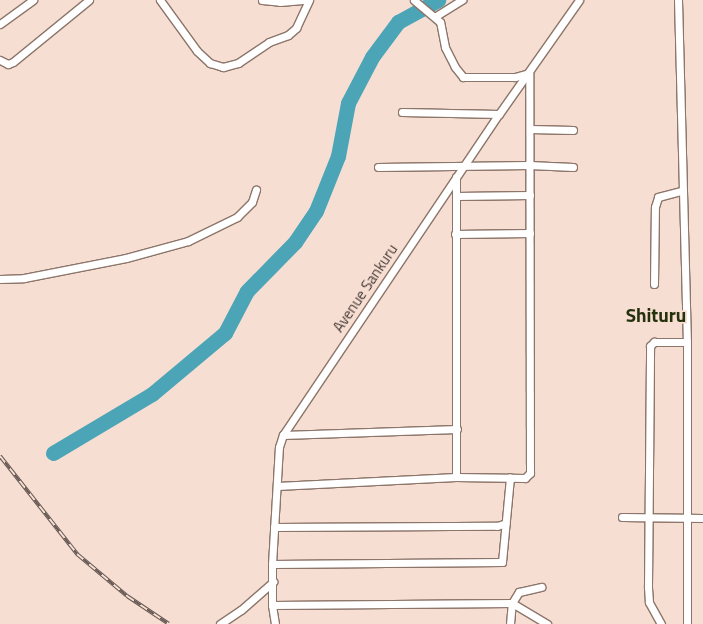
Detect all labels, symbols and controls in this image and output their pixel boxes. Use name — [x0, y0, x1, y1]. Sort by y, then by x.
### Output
street label: Avenue Sankuru — [329, 241, 401, 335]
district label: Shituru — [626, 304, 686, 326]

